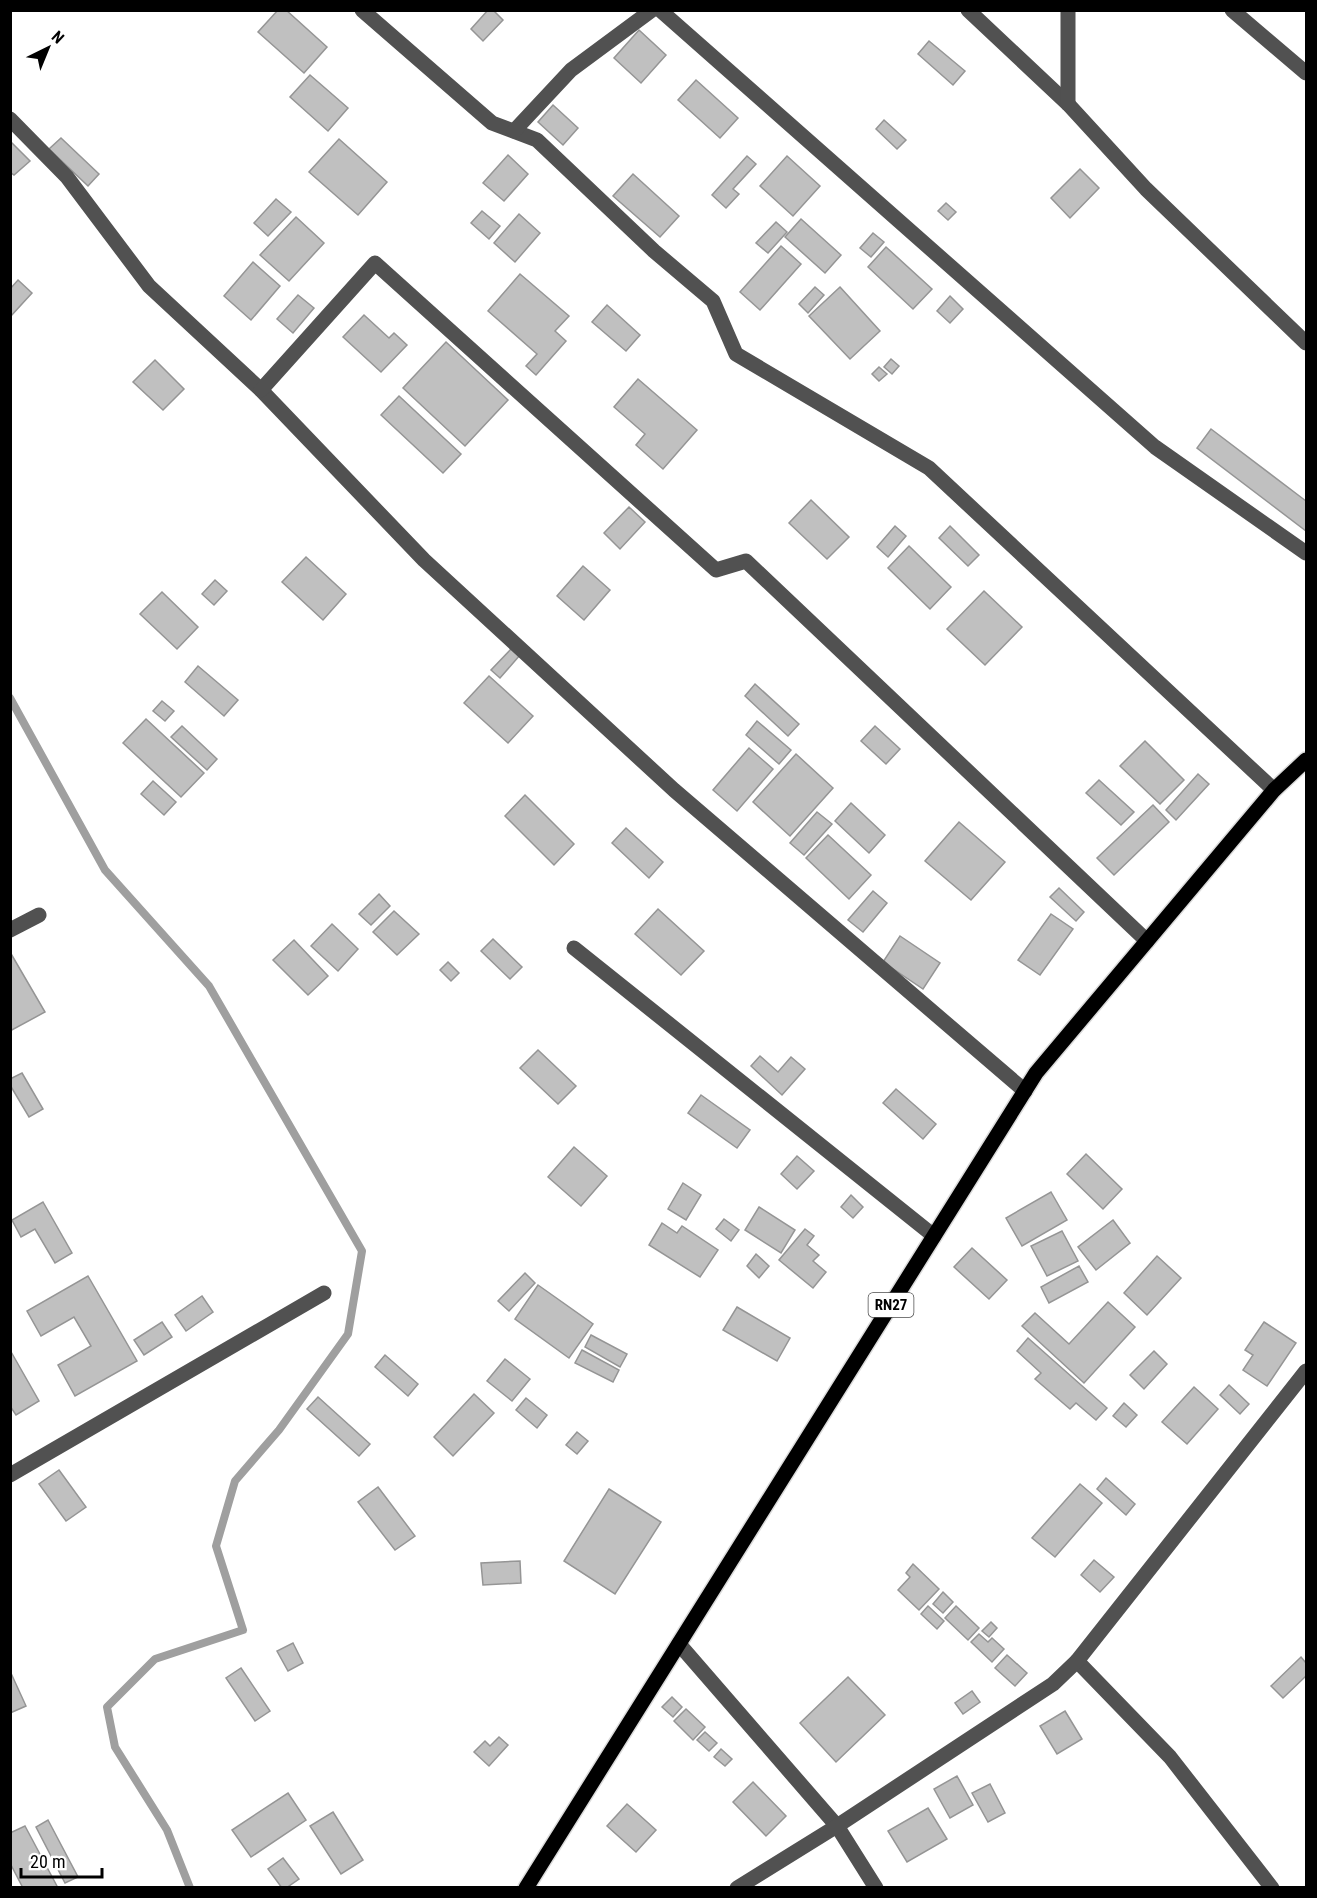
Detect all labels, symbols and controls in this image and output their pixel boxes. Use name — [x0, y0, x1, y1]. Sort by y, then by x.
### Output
north arrow — [18, 18, 78, 78]
text: N — [48, 27, 68, 48]
road number: RN27 — [868, 1293, 914, 1317]
scale bar — [21, 1841, 102, 1879]
text: 20 m — [30, 1851, 65, 1872]

